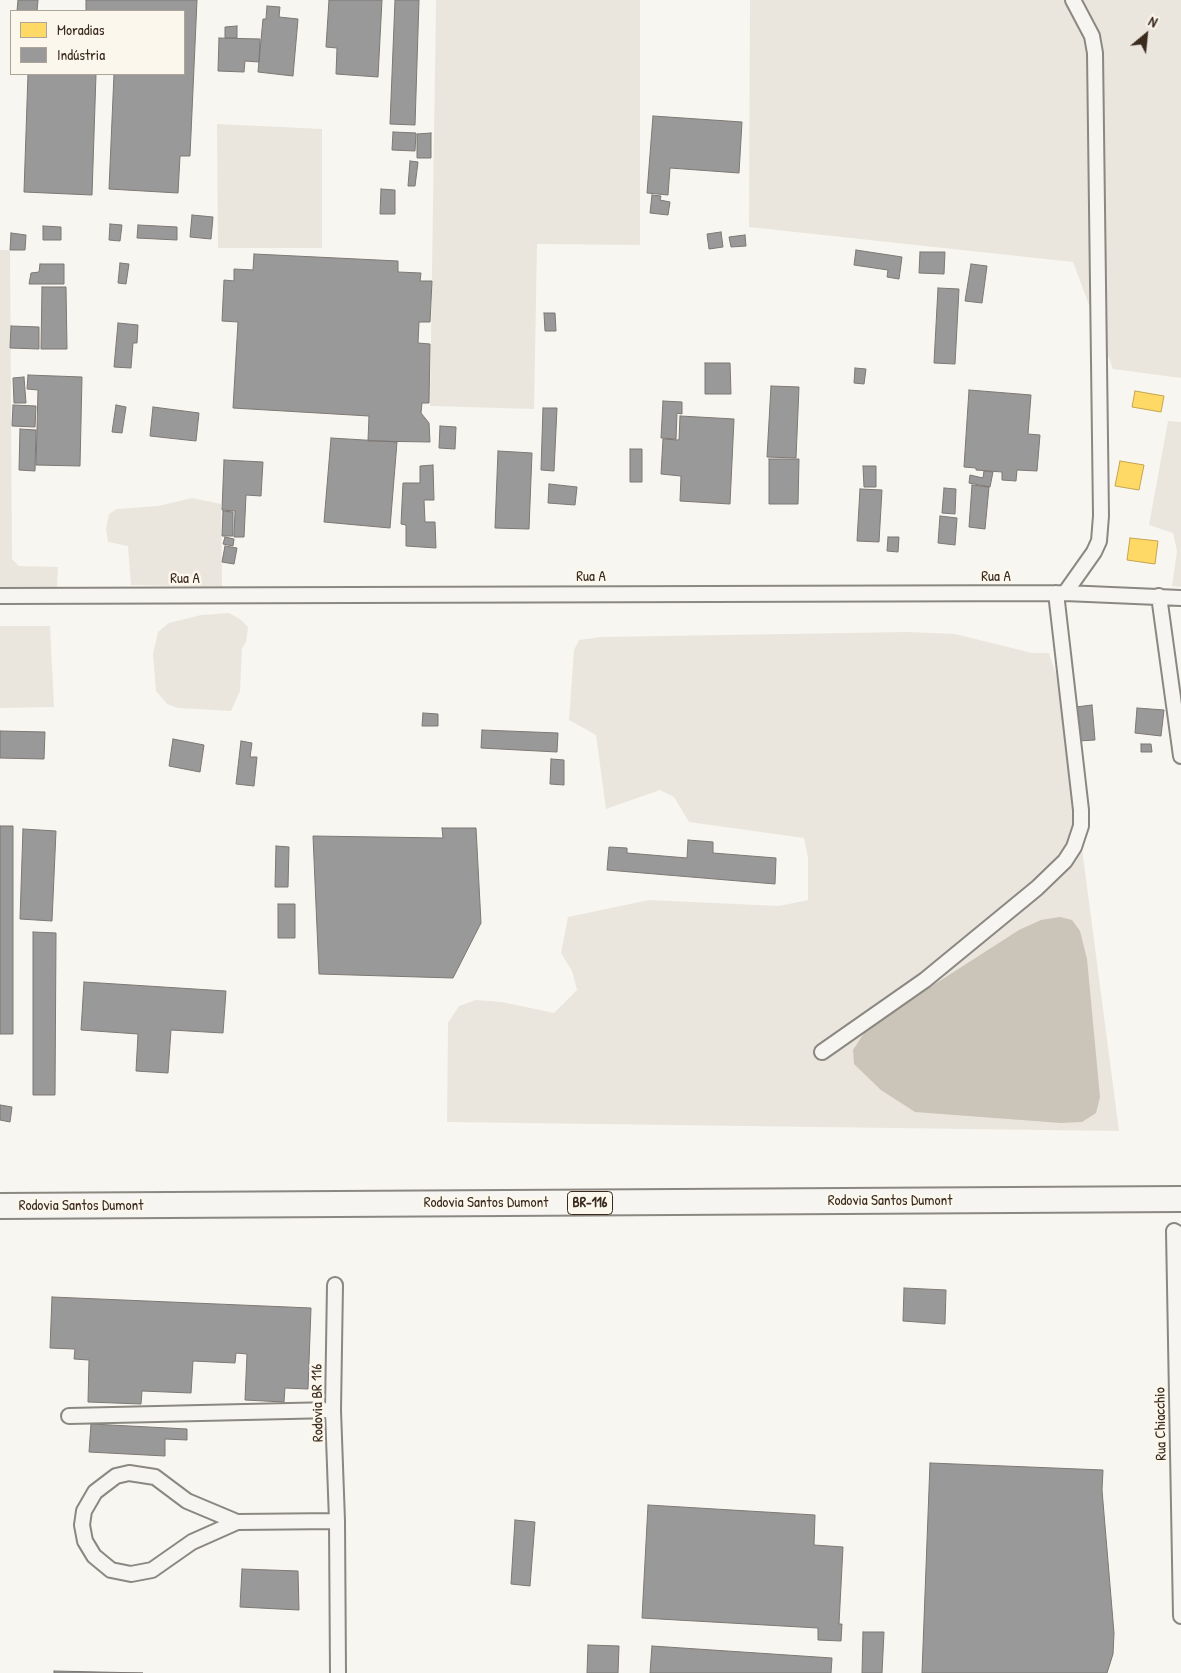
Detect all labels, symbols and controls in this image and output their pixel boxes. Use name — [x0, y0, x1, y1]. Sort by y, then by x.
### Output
legend — [10, 10, 185, 75]
north arrow — [1121, 10, 1171, 60]
text: N — [1146, 11, 1161, 31]
text: Moradias — [57, 19, 105, 40]
text: Indústria — [57, 44, 105, 65]
street label: Rua A — [576, 568, 606, 586]
street label: Rua A — [981, 568, 1011, 586]
street label: Rua A — [170, 570, 200, 588]
road number: BR-116 — [568, 1192, 612, 1214]
street label: Rodovia Santos Dumont — [828, 1192, 952, 1210]
street label: Rodovia Santos Dumont — [424, 1194, 548, 1212]
street label: Rodovia Santos Dumont — [19, 1197, 143, 1215]
street label: Rodovia BR 116 — [308, 1364, 328, 1442]
street label: Rua Chiacchio — [1151, 1387, 1171, 1461]

